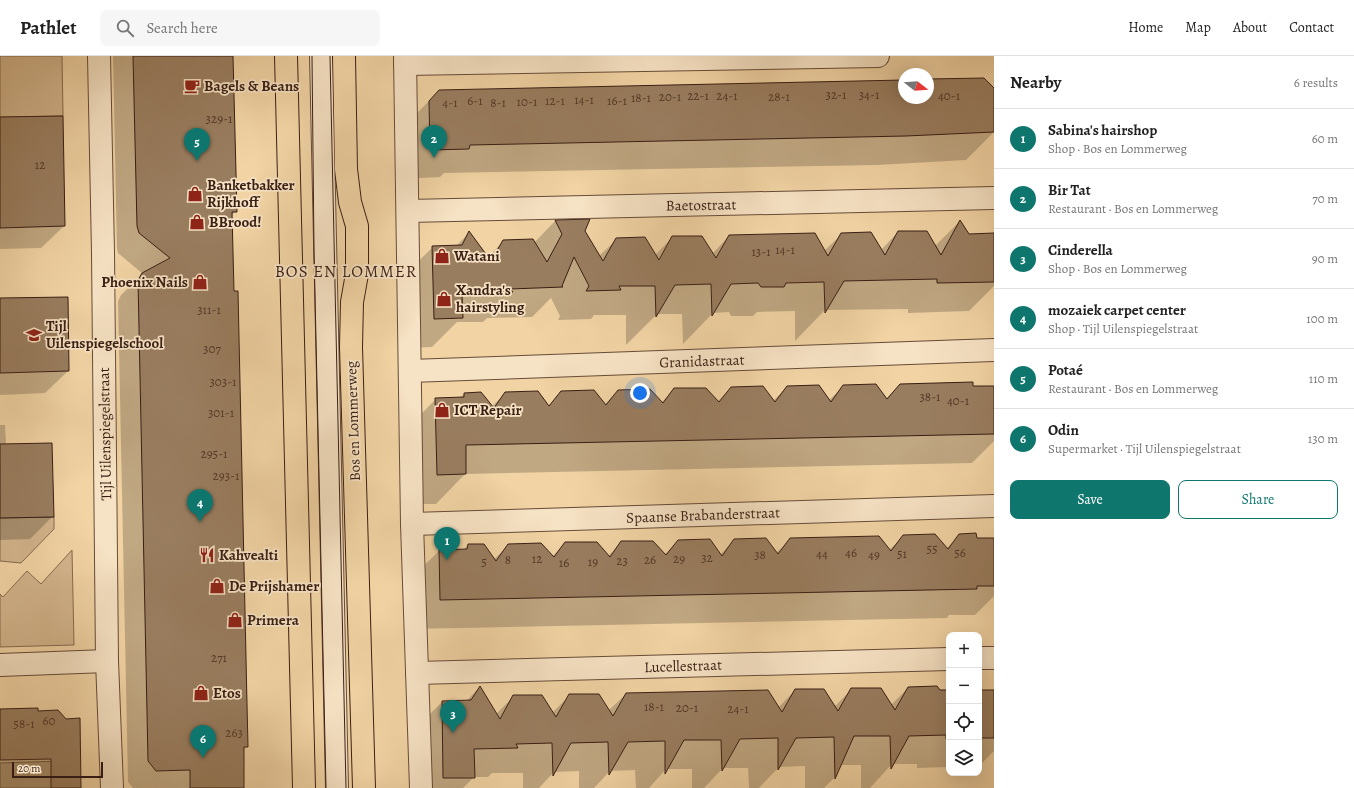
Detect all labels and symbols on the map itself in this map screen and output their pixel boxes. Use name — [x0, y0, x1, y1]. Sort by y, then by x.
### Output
north arrow — [898, 68, 934, 104]
place label: Bagels & Beans — [204, 76, 299, 96]
cafe icon: Bagels & Beans — [183, 77, 201, 95]
house number: 32-1 — [826, 86, 847, 103]
house number: 34-1 — [859, 86, 880, 103]
house number: 22-1 — [687, 87, 709, 104]
house number: 24-1 — [716, 87, 738, 104]
house number: 40-1 — [938, 87, 961, 104]
house number: 20-1 — [659, 88, 682, 105]
house number: 28-1 — [768, 88, 790, 105]
house number: 18-1 — [631, 89, 652, 106]
house number: 14-1 — [574, 91, 594, 108]
house number: 6-1 — [467, 92, 483, 109]
house number: 12-1 — [545, 92, 566, 109]
house number: 16-1 — [607, 92, 627, 109]
house number: 10-1 — [517, 93, 538, 110]
house number: 4-1 — [442, 94, 458, 111]
house number: 8-1 — [490, 94, 506, 111]
house number: 329-1 — [206, 110, 233, 127]
pin: 2 — [421, 125, 447, 158]
pin: 5 — [184, 128, 210, 161]
house number: 12 — [35, 156, 45, 173]
place label: Banketbakker Rijkhoff — [207, 175, 295, 212]
shop icon: Banketbakker Rijkhoff — [186, 185, 204, 203]
street label: Baetostraat — [666, 194, 737, 216]
place label: BBrood! — [209, 212, 262, 232]
shop icon: BBrood! — [188, 213, 206, 231]
house number: 14-1 — [775, 241, 795, 258]
house number: 13-1 — [751, 243, 771, 260]
place label: Watani — [453, 246, 500, 266]
shop icon: Watani — [433, 247, 451, 265]
district label: BOS EN LOMMER — [275, 260, 417, 283]
place label: Phoenix Nails — [101, 272, 188, 292]
shop icon: Phoenix Nails — [191, 273, 209, 291]
place label: Xandra's hairstyling — [456, 280, 525, 317]
shop icon: Xandra's hairstyling — [435, 290, 453, 308]
house number: 311-1 — [197, 301, 221, 318]
place label: Tijl Uilenspiegelschool — [46, 316, 163, 353]
school or university icon: Tijl Uilenspiegelschool — [25, 326, 43, 344]
house number: 307 — [203, 340, 221, 357]
street label: Granidastraat — [659, 350, 745, 372]
street label: Bos en Lommerweg — [341, 360, 365, 481]
street label: Tijl Uilenspiegelstraat — [94, 367, 116, 501]
house number: 303-1 — [209, 373, 237, 390]
your location — [630, 383, 650, 403]
house number: 38-1 — [919, 388, 941, 405]
house number: 40-1 — [947, 392, 970, 409]
place label: ICT Repair — [454, 400, 522, 420]
shop icon: ICT Repair — [433, 401, 451, 419]
house number: 301-1 — [208, 404, 235, 421]
house number: 295-1 — [200, 445, 228, 462]
house number: 293-1 — [213, 467, 240, 484]
pin: 4 — [187, 489, 213, 522]
street label: Spaanse Brabanderstraat — [626, 502, 780, 528]
pin: 1 — [434, 527, 460, 560]
house number: 55 — [926, 540, 938, 557]
house number: 46 — [845, 544, 857, 561]
house number: 56 — [954, 544, 966, 561]
place label: Kahvealti — [219, 545, 279, 565]
house number: 44 — [816, 545, 828, 562]
house number: 51 — [897, 545, 908, 562]
restaurant icon: Kahvealti — [198, 546, 216, 564]
house number: 38 — [754, 546, 766, 563]
house number: 49 — [868, 546, 880, 563]
house number: 32 — [701, 549, 713, 566]
house number: 12 — [532, 550, 542, 567]
house number: 29 — [673, 550, 685, 567]
house number: 8 — [505, 551, 511, 568]
house number: 26 — [644, 551, 656, 568]
house number: 23 — [616, 552, 628, 569]
house number: 5 — [481, 553, 487, 570]
house number: 19 — [588, 553, 598, 570]
house number: 16 — [559, 554, 569, 571]
place label: De Prijshamer — [229, 576, 319, 596]
shop icon: De Prijshamer — [208, 577, 226, 595]
place label: Primera — [247, 610, 300, 630]
shop icon: Primera — [226, 611, 244, 629]
house number: 271 — [211, 649, 228, 666]
street label: Lucellestraat — [644, 655, 722, 677]
place label: Etos — [213, 683, 241, 703]
shop icon: Etos — [192, 684, 210, 702]
house number: 18-1 — [644, 698, 665, 715]
house number: 20-1 — [676, 699, 699, 716]
pin: 3 — [440, 700, 466, 733]
house number: 24-1 — [727, 700, 749, 717]
house number: 60 — [43, 712, 56, 729]
house number: 58-1 — [13, 715, 35, 732]
house number: 263 — [225, 724, 243, 741]
pin: 6 — [190, 725, 216, 758]
scale bar — [12, 760, 103, 779]

